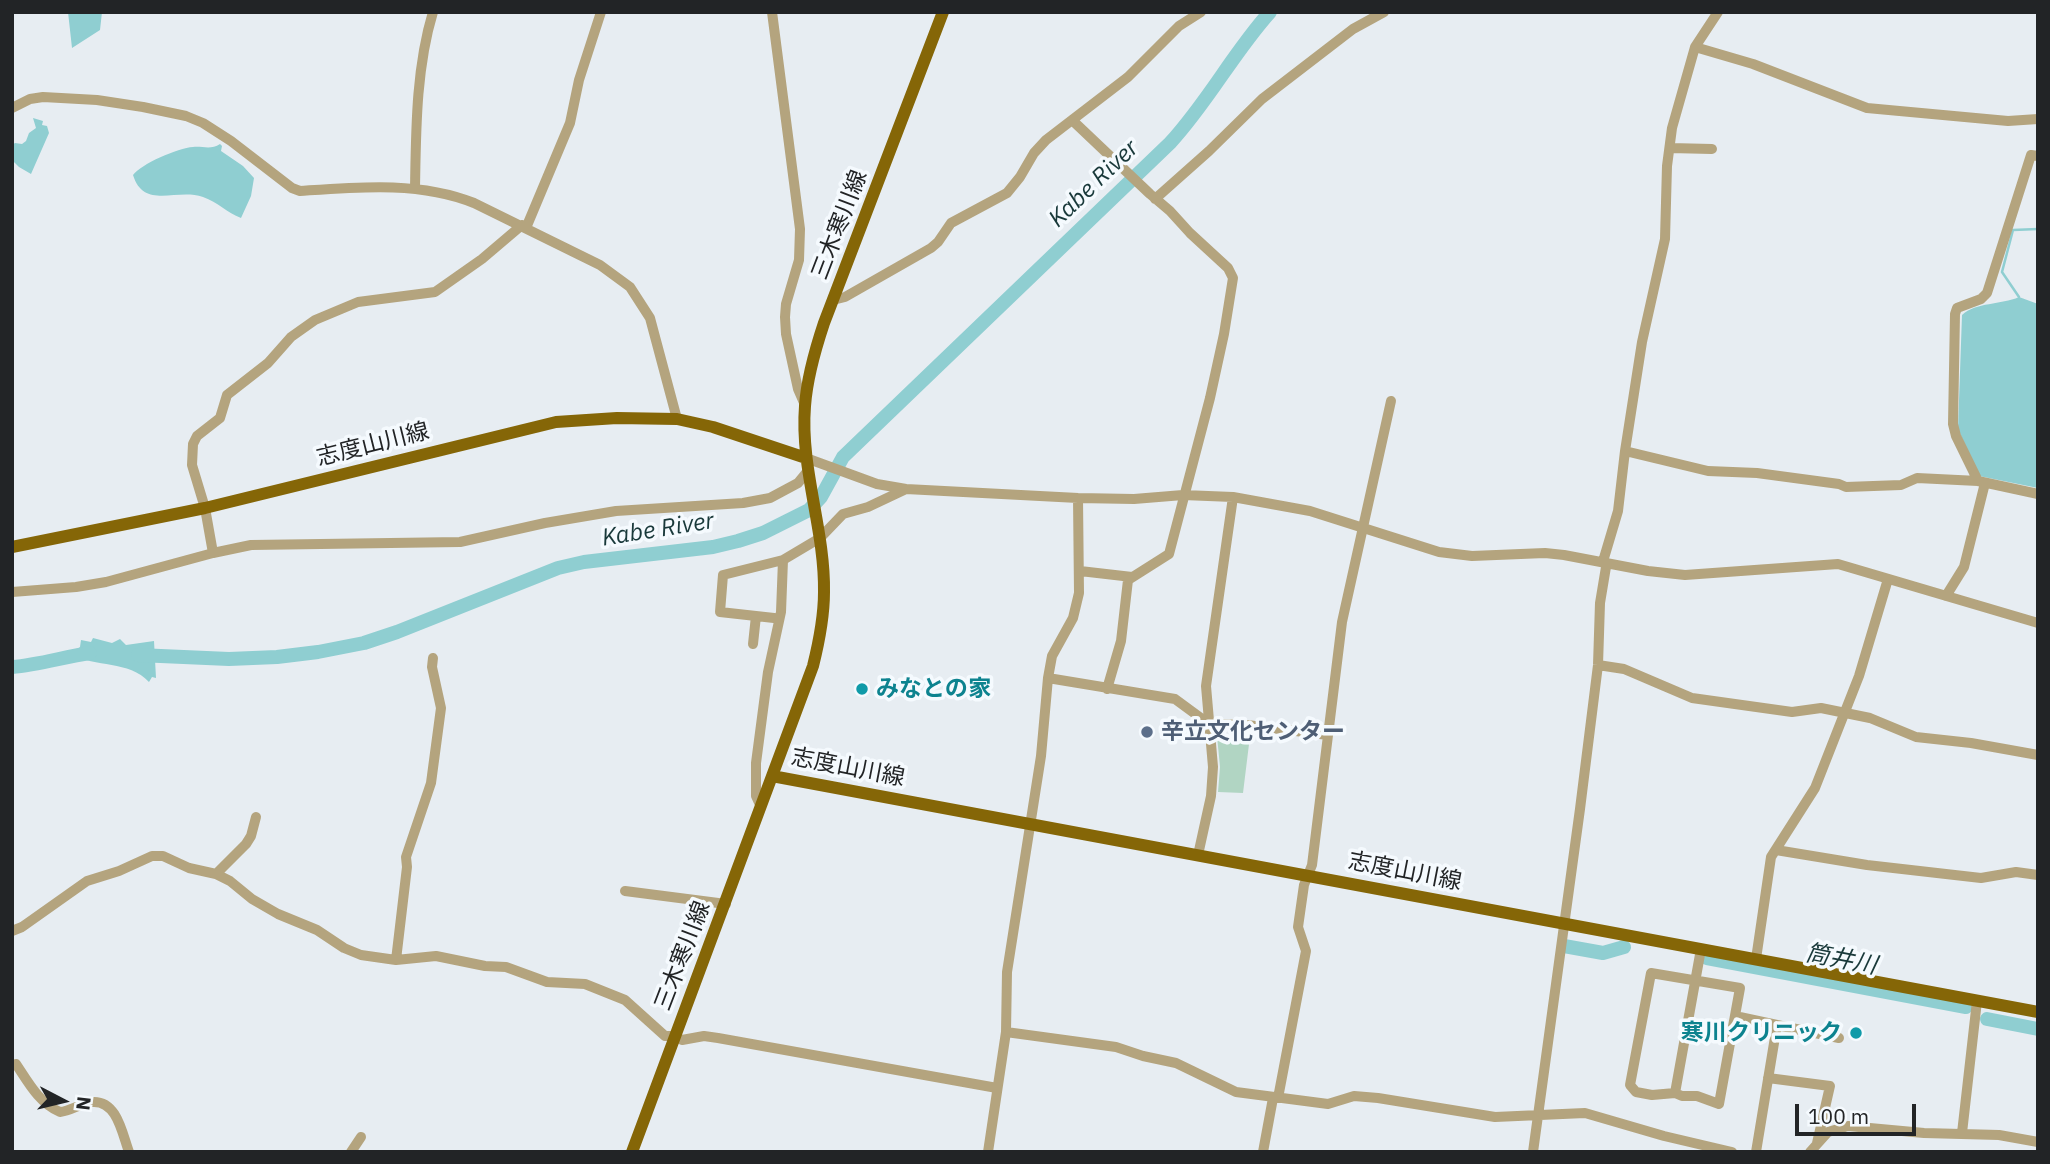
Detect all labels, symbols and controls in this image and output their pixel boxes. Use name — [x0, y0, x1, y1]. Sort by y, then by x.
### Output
water label: Kabe River — [1043, 134, 1145, 234]
street label: 三木寒川線 — [807, 166, 873, 284]
street label: 志度山川線 — [314, 418, 432, 472]
water label: Kabe River — [600, 507, 716, 553]
place label: みなとの家 — [876, 675, 991, 703]
marker: みなとの家 — [854, 681, 870, 697]
place label: 辛立文化センター — [1161, 718, 1345, 746]
marker: 辛立文化センター — [1139, 724, 1155, 740]
street label: 志度山川線 — [789, 743, 907, 793]
street label: 志度山川線 — [1346, 847, 1464, 897]
street label: 三木寒川線 — [650, 897, 716, 1015]
water label: 筒井川 — [1803, 939, 1879, 981]
place label: 寒川クリニック — [1681, 1019, 1842, 1047]
marker: 寒川クリニック — [1848, 1025, 1864, 1041]
north arrow — [28, 1066, 98, 1136]
scale bar — [1798, 1090, 1919, 1134]
text: N — [71, 1095, 97, 1112]
text: 100 m — [1808, 1102, 1869, 1130]

